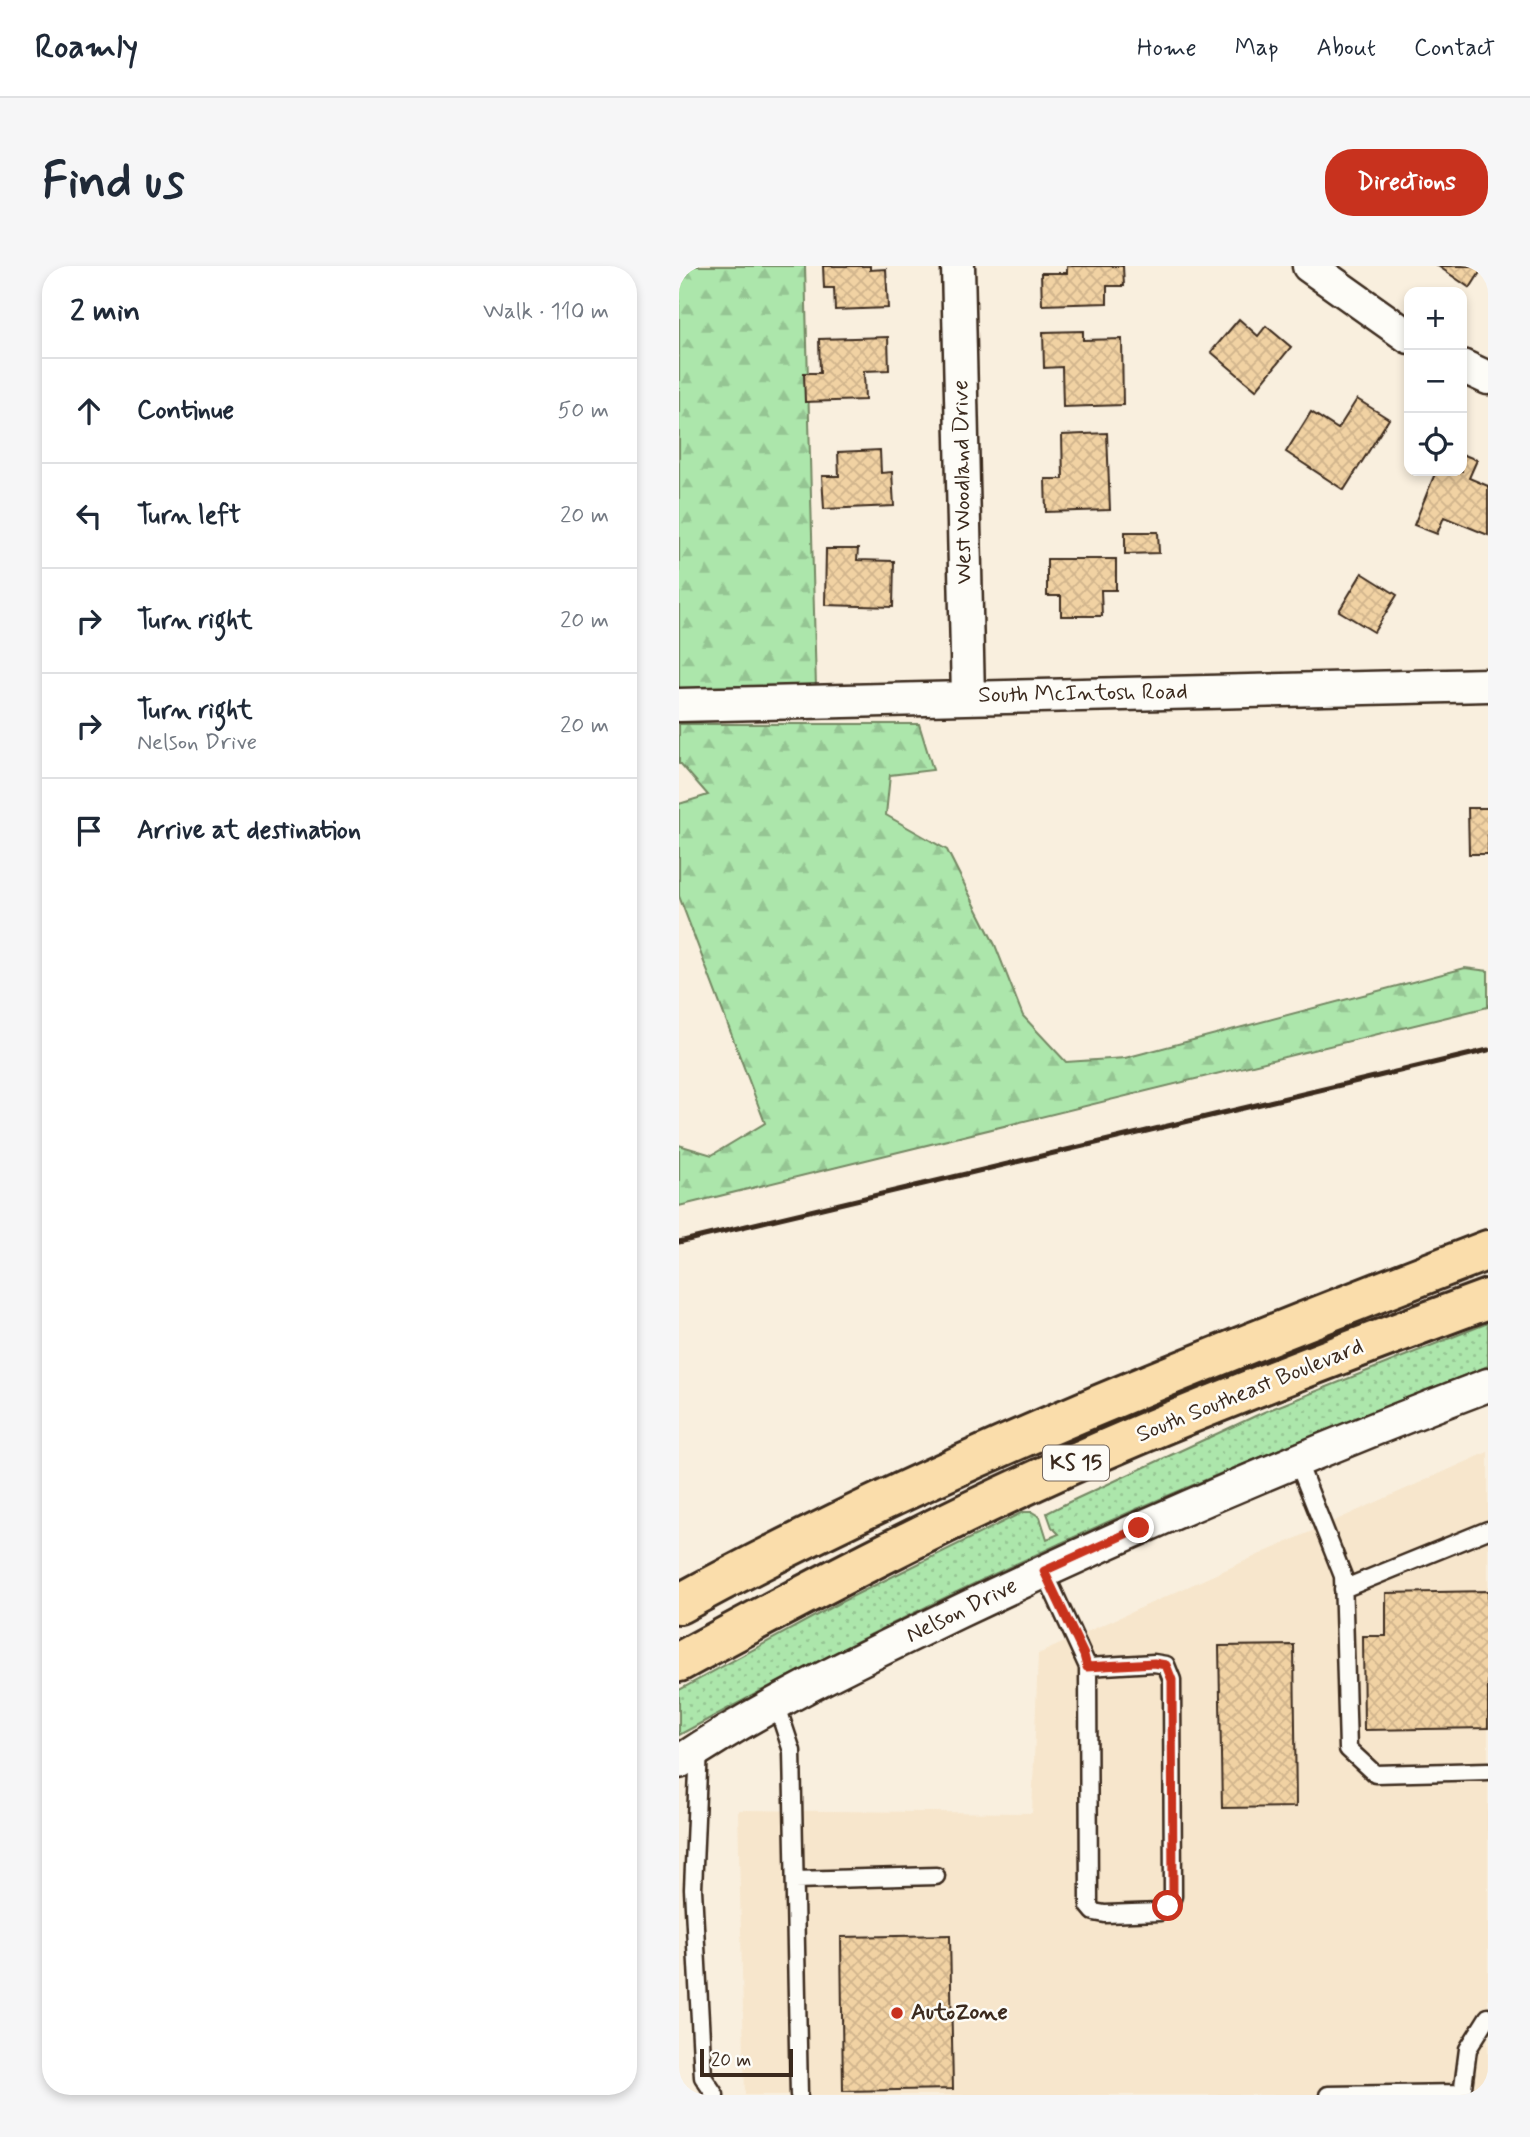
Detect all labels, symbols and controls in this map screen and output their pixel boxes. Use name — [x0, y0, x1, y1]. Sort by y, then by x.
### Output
text: Roamly — [35, 26, 138, 70]
text: Home — [1137, 33, 1197, 64]
text: Map — [1235, 33, 1279, 64]
text: About — [1317, 33, 1376, 64]
text: Contact — [1414, 33, 1495, 64]
button: Directions — [1325, 149, 1488, 216]
text: Find us — [42, 150, 185, 215]
map controls — [1404, 287, 1467, 476]
button: + — [1404, 287, 1467, 350]
text: 2 min — [70, 292, 140, 331]
text: Walk · 110 m — [483, 297, 609, 327]
button: − — [1404, 350, 1467, 413]
street label: West Woodland Drive — [946, 379, 980, 585]
icon: ahead — [70, 392, 108, 430]
text: Continue — [137, 394, 234, 428]
text: 50 m — [558, 396, 609, 426]
button: locate — [1404, 413, 1467, 476]
icon: left — [70, 497, 108, 535]
text: Turn left — [137, 499, 241, 533]
text: 20 m — [560, 501, 609, 531]
icon: right — [70, 602, 108, 640]
text: Turn right — [137, 604, 253, 638]
text: 20 m — [560, 606, 609, 636]
street label: South McIntosh Road — [978, 677, 1188, 711]
text: Turn right — [137, 694, 253, 728]
icon: right — [70, 707, 108, 745]
text: 20 m — [560, 711, 609, 741]
text: Nelson Drive — [137, 728, 257, 758]
icon: arrive — [70, 812, 108, 850]
text: Arrive at destination — [137, 814, 361, 848]
street label: South Southeast Boulevard — [1132, 1332, 1368, 1450]
road number: KS 15 — [1043, 1446, 1109, 1480]
route end — [1123, 1512, 1154, 1543]
street label: Nelson Drive — [901, 1571, 1023, 1651]
route start — [1152, 1890, 1183, 1921]
place label: AutoZone — [911, 1998, 1008, 2028]
marker: AutoZone — [889, 2005, 905, 2021]
scale bar — [700, 2046, 793, 2078]
text: 20 m — [711, 2048, 751, 2073]

